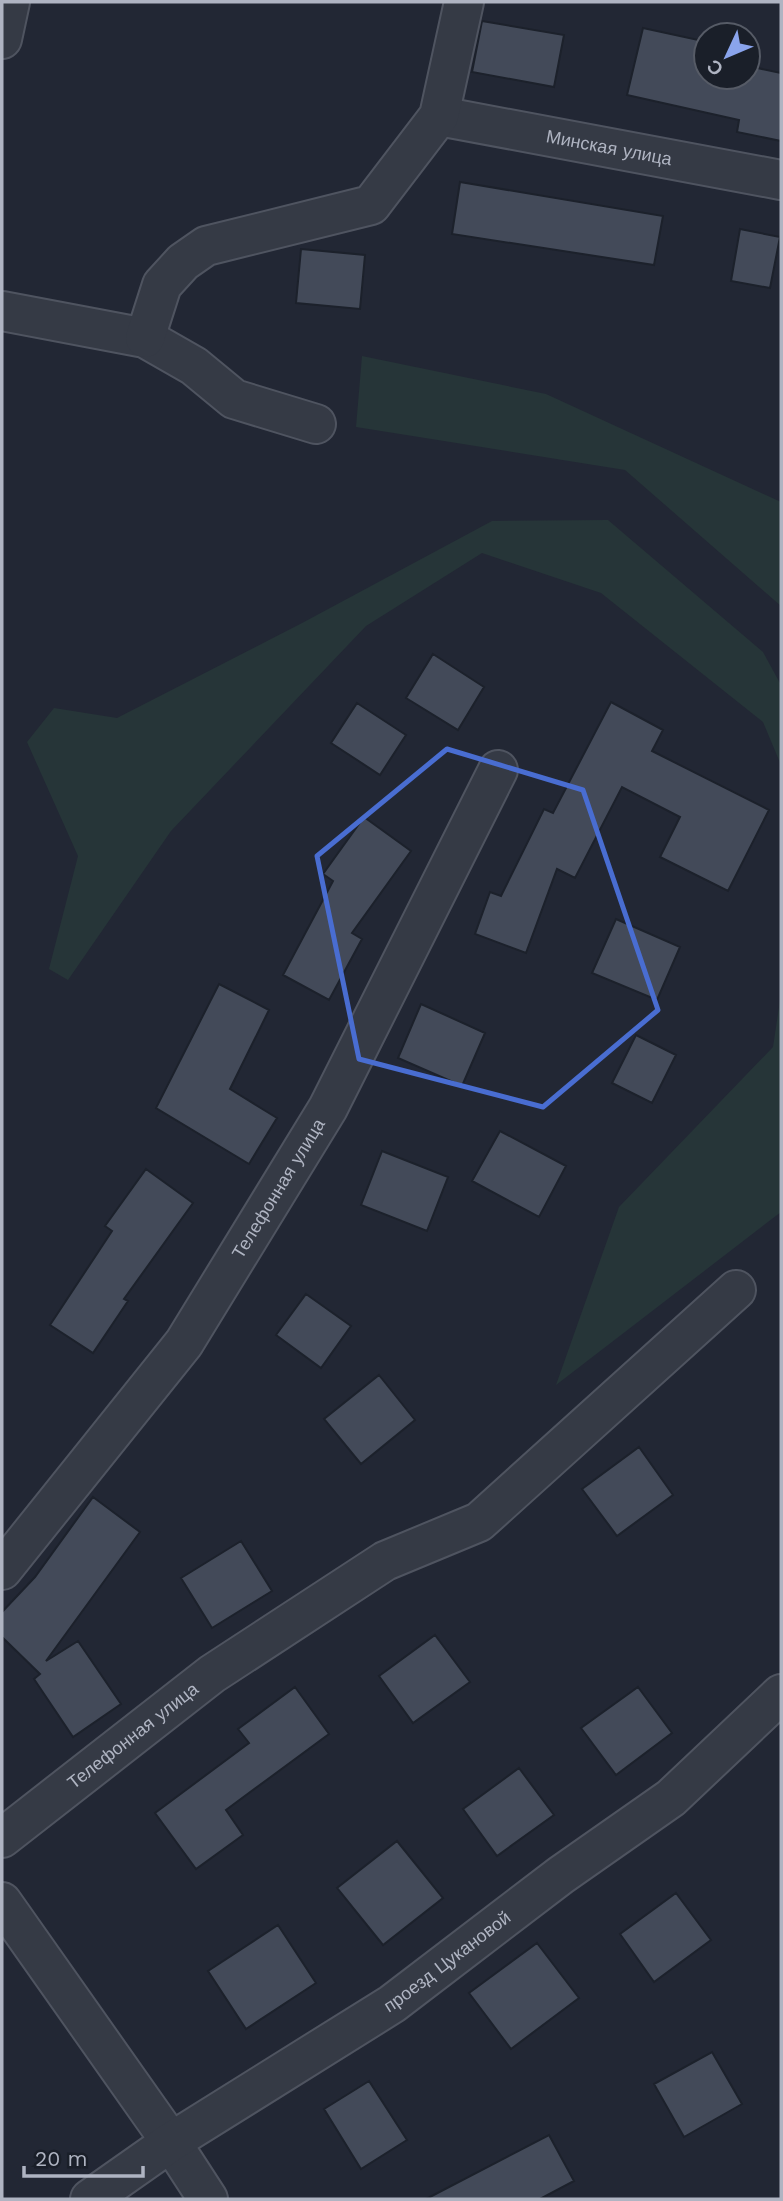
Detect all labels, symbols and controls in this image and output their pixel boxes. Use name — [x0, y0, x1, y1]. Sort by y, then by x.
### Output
north arrow — [692, 21, 762, 91]
text: С — [702, 54, 728, 80]
street label: Минская улица — [544, 125, 675, 170]
street label: Телефонная улица — [227, 1114, 329, 1262]
street label: Телефонная улица — [63, 1677, 203, 1793]
street label: проезд Цукановой — [380, 1906, 514, 2016]
scale bar — [24, 2134, 144, 2178]
text: 20 m — [35, 2146, 87, 2171]

